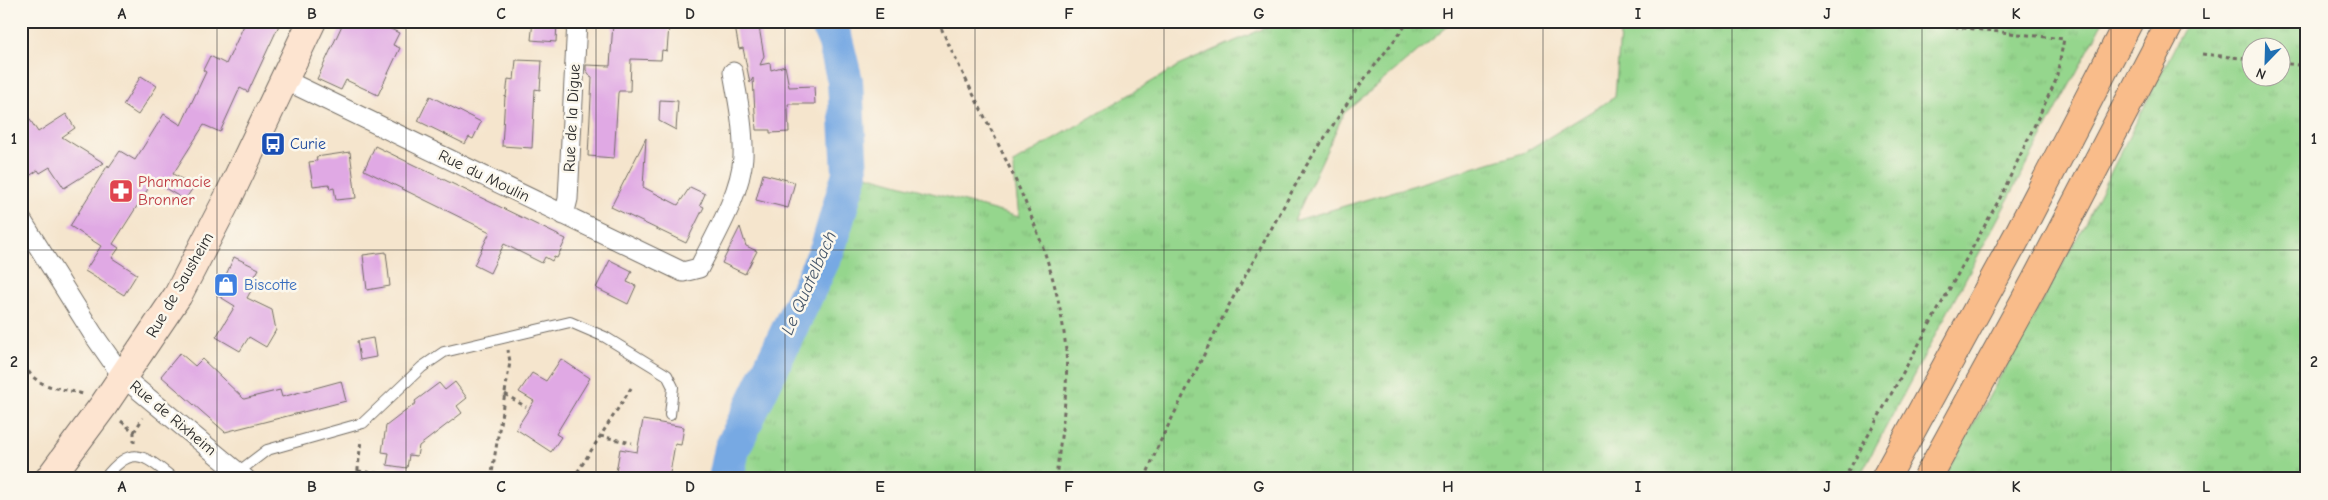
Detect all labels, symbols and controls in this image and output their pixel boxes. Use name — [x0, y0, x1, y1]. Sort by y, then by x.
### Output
text: A — [118, 5, 127, 23]
text: B — [307, 5, 317, 23]
text: C — [496, 5, 506, 23]
text: D — [685, 5, 695, 23]
text: E — [875, 5, 885, 23]
text: F — [1064, 5, 1074, 23]
text: G — [1253, 5, 1265, 23]
text: H — [1442, 5, 1454, 23]
text: I — [1635, 5, 1641, 23]
text: J — [1823, 5, 1831, 23]
text: K — [2011, 5, 2021, 23]
text: L — [2202, 5, 2210, 23]
north arrow — [2240, 38, 2290, 88]
street label: Rue de la Digue — [560, 63, 584, 173]
text: N — [2254, 64, 2269, 83]
text: 1 — [11, 130, 17, 148]
text: 1 — [2311, 130, 2317, 148]
bus stop icon: Curie — [260, 131, 286, 157]
place label: Curie — [290, 135, 326, 153]
street label: Rue du Moulin — [436, 146, 532, 206]
place label: Pharmacie Bronner — [138, 173, 211, 209]
pharmacy icon: Pharmacie Bronner — [108, 178, 134, 204]
water label: Le Quatelbach — [777, 228, 841, 338]
street label: Rue de Sausheim — [143, 229, 217, 341]
shop icon: Biscotte — [213, 272, 239, 298]
place label: Biscotte — [244, 276, 297, 294]
text: 2 — [10, 353, 18, 371]
text: 2 — [2310, 353, 2318, 371]
street label: Rue de Rixheim — [126, 377, 220, 459]
text: A — [118, 478, 127, 496]
text: B — [307, 478, 317, 496]
text: C — [496, 478, 506, 496]
text: D — [685, 478, 695, 496]
text: E — [875, 478, 885, 496]
text: F — [1064, 478, 1074, 496]
text: G — [1253, 478, 1265, 496]
text: H — [1442, 478, 1454, 496]
text: I — [1635, 478, 1641, 496]
text: J — [1823, 478, 1831, 496]
text: K — [2011, 478, 2021, 496]
text: L — [2202, 478, 2210, 496]

